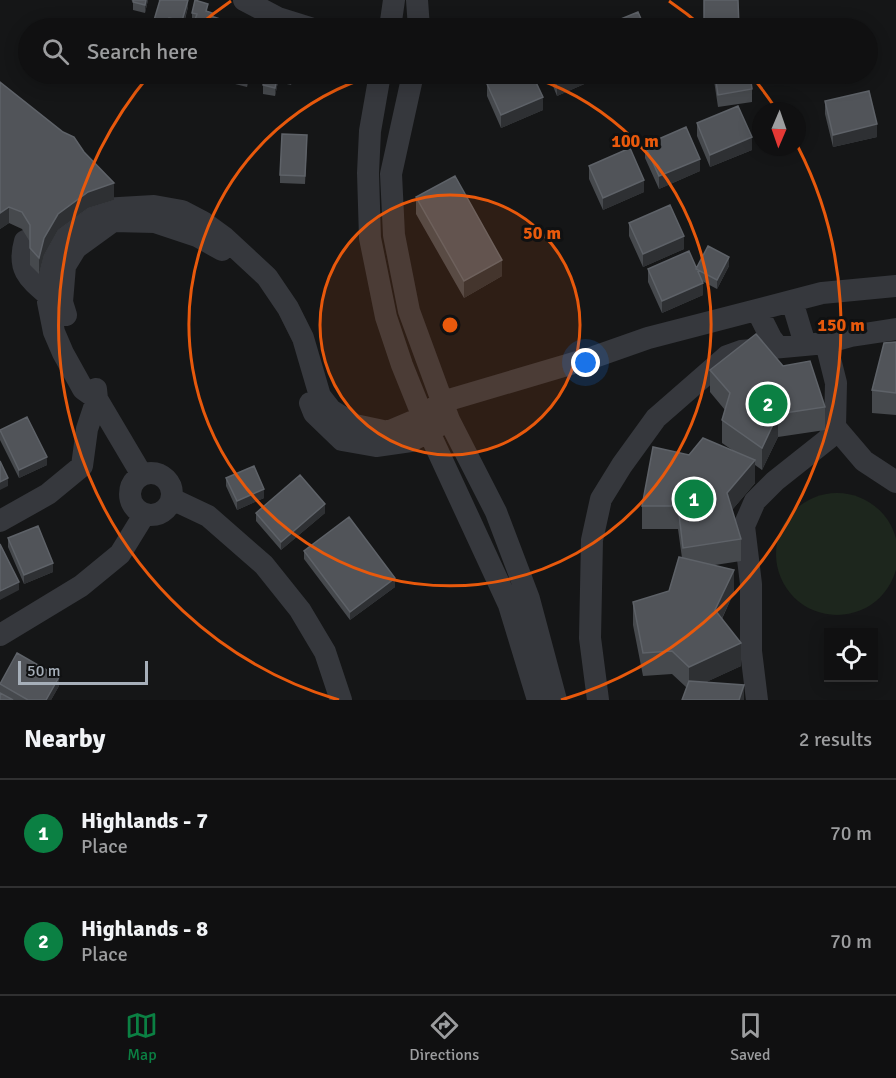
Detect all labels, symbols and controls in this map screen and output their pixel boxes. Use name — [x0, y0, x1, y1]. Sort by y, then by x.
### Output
search box — [18, 18, 878, 84]
icon: search — [39, 35, 72, 68]
text: Search here — [87, 38, 198, 65]
north arrow — [752, 102, 806, 156]
text: 100 m — [611, 130, 659, 152]
text: 50 m — [523, 222, 561, 244]
text: 150 m — [817, 314, 865, 336]
centre of rings — [440, 315, 460, 335]
your location — [571, 348, 600, 377]
pin: 2 — [748, 382, 788, 426]
pin: 1 — [674, 476, 714, 522]
map controls — [824, 628, 878, 682]
button: locate — [824, 628, 878, 682]
scale bar — [18, 658, 148, 686]
text: 50 m — [27, 661, 61, 681]
text: Nearby — [24, 723, 105, 755]
text: 2 results — [799, 727, 872, 752]
text: Highlands - 7 — [81, 807, 208, 834]
text: 1 — [38, 821, 49, 846]
text: 70 m — [830, 821, 872, 846]
text: Place — [81, 834, 128, 859]
text: Highlands - 8 — [81, 915, 208, 942]
text: 2 — [38, 929, 49, 954]
text: 70 m — [830, 929, 872, 954]
text: Place — [81, 942, 128, 967]
tab: Map — [125, 1009, 158, 1065]
tab: Directions — [409, 1009, 479, 1065]
tab: Saved — [730, 1009, 771, 1065]

